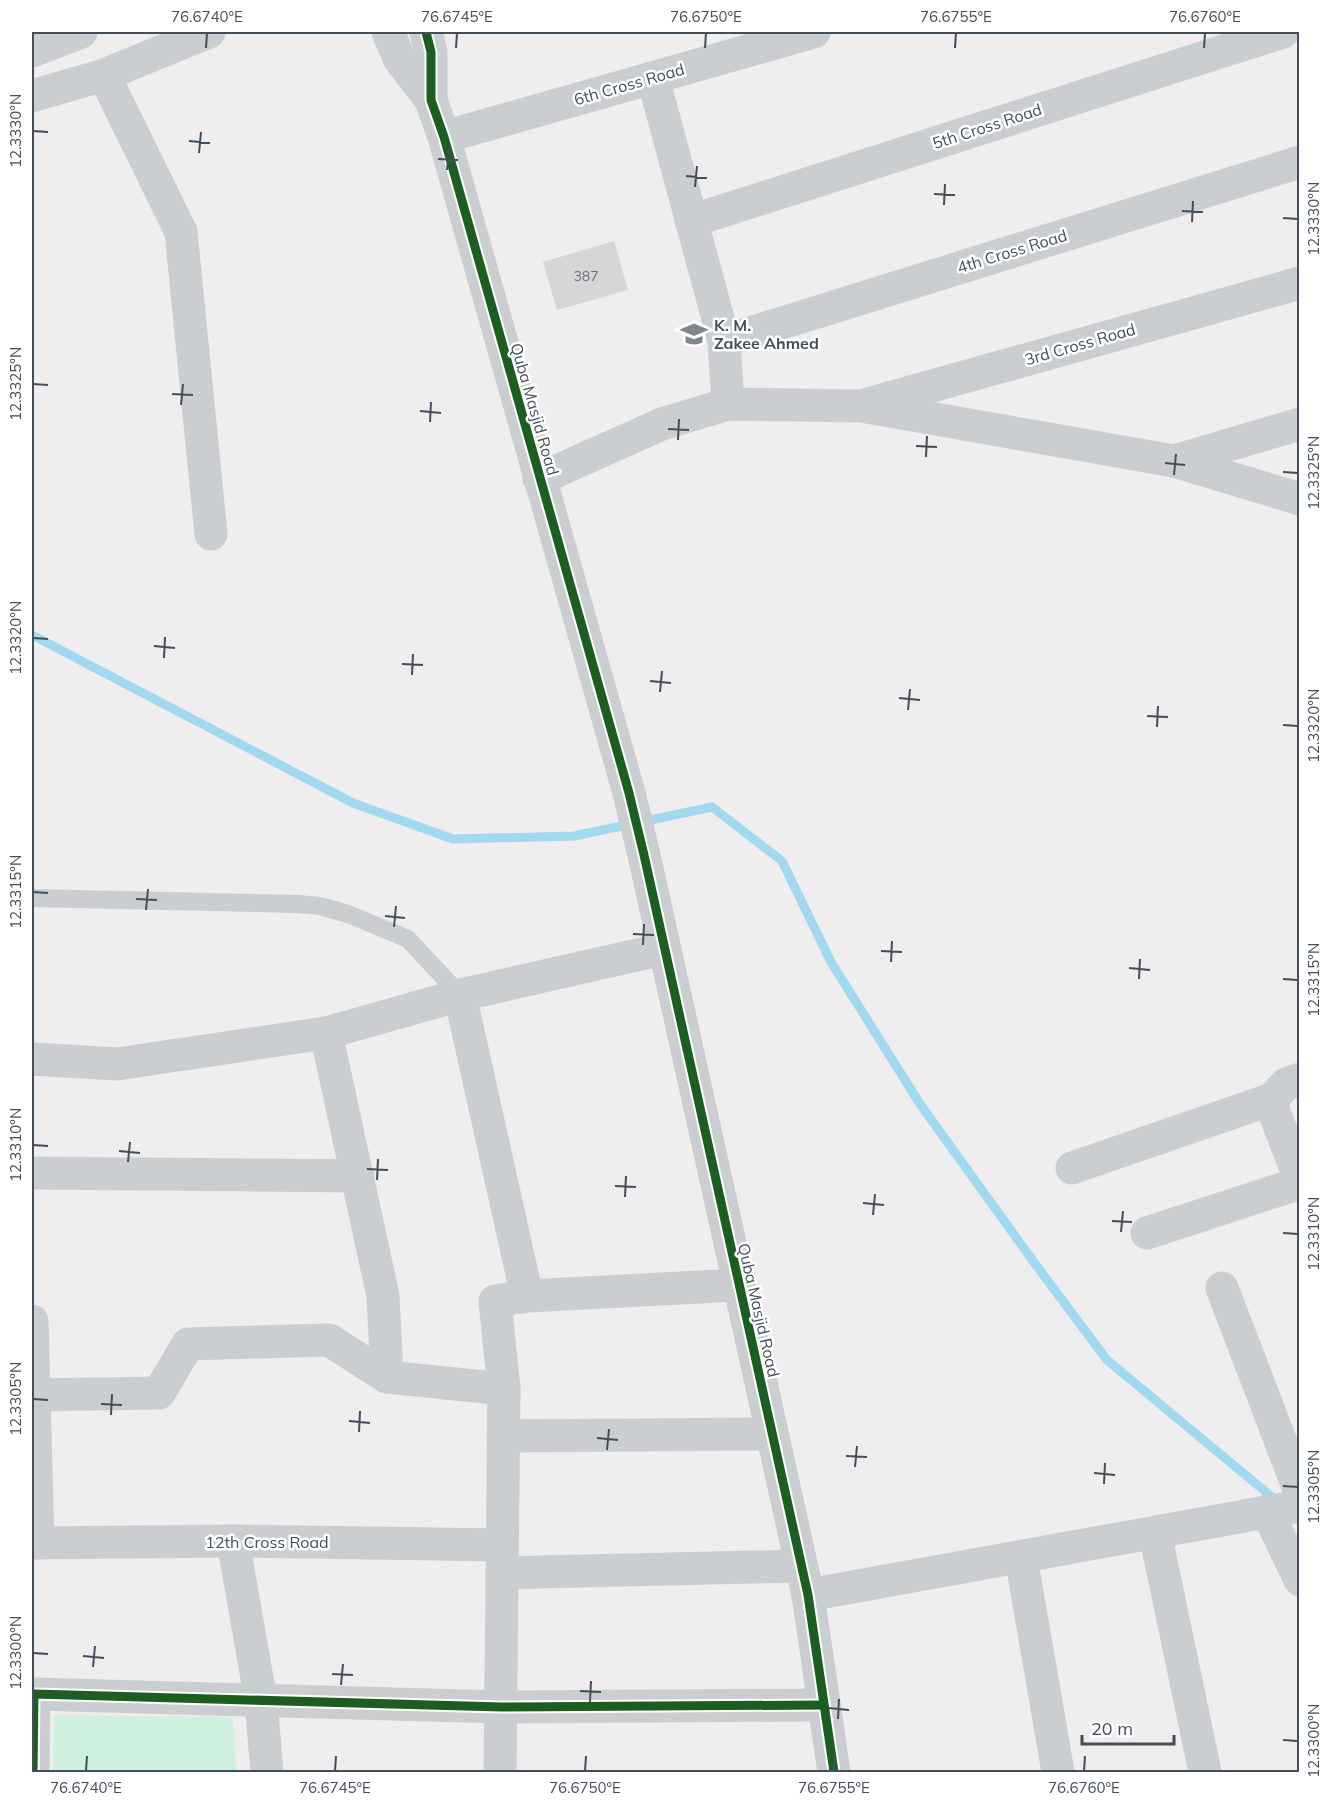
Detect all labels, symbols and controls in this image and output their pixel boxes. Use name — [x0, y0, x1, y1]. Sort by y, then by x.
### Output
text: 76.6740°E — [171, 7, 243, 26]
text: 76.6745°E — [421, 7, 493, 26]
text: 76.6750°E — [670, 7, 742, 26]
text: 76.6755°E — [920, 7, 992, 26]
text: 76.6760°E — [1169, 7, 1241, 26]
street label: 6th Cross Road — [572, 59, 686, 109]
text: 12.3330°N — [6, 94, 25, 168]
street label: 5th Cross Road — [930, 99, 1044, 153]
text: 12.3330°N — [1304, 182, 1323, 256]
street label: 4th Cross Road — [955, 225, 1069, 277]
house number: 387 — [573, 267, 599, 285]
place label: K. M. Zakee Ahmed — [714, 315, 819, 353]
school or university icon: K. M. Zakee Ahmed — [679, 319, 709, 349]
street label: 3rd Cross Road — [1022, 319, 1138, 369]
street label: Quba Masjid Road — [507, 340, 563, 478]
text: 12.3325°N — [6, 347, 25, 421]
text: 12.3325°N — [1304, 436, 1323, 510]
text: 12.3320°N — [6, 601, 25, 675]
text: 12.3320°N — [1304, 689, 1323, 763]
text: 12.3315°N — [6, 855, 25, 929]
text: 12.3315°N — [1304, 943, 1323, 1017]
text: 12.3310°N — [6, 1108, 25, 1182]
text: 12.3310°N — [1304, 1197, 1323, 1271]
street label: Quba Masjid Road — [734, 1241, 784, 1379]
text: 12.3305°N — [6, 1362, 25, 1436]
text: 12.3305°N — [1304, 1450, 1323, 1524]
street label: 12th Cross Road — [205, 1532, 329, 1552]
text: 12.3300°N — [6, 1616, 25, 1690]
text: 12.3300°N — [1304, 1704, 1323, 1778]
scale bar — [1082, 1708, 1174, 1746]
text: 20 m — [1091, 1717, 1133, 1740]
text: 76.6740°E — [50, 1778, 122, 1797]
text: 76.6745°E — [299, 1778, 371, 1797]
text: 76.6750°E — [549, 1778, 621, 1797]
text: 76.6755°E — [798, 1778, 870, 1797]
text: 76.6760°E — [1048, 1778, 1120, 1797]

